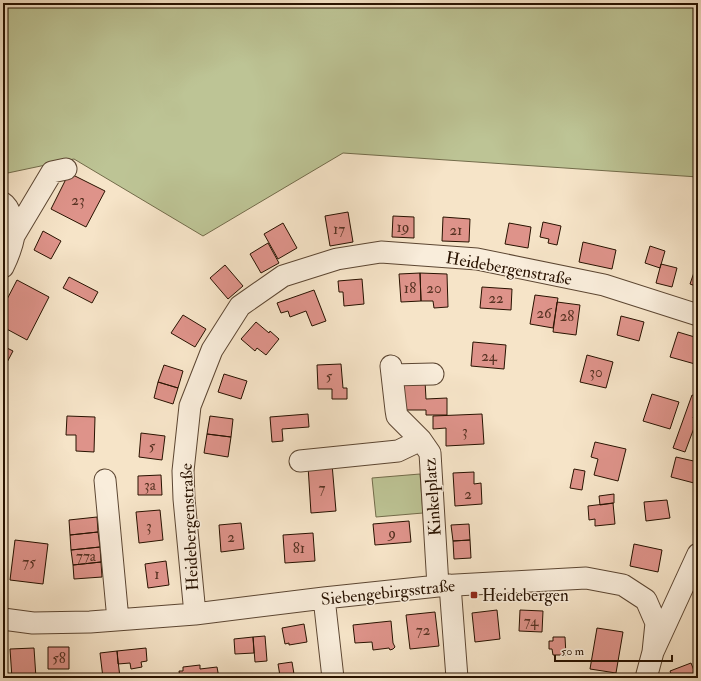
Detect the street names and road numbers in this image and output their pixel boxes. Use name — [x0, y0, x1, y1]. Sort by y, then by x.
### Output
street label: Heidebergenstraße — [444, 247, 574, 290]
street label: Kinkelplatz — [419, 457, 447, 537]
street label: Heidebergenstraße — [176, 463, 203, 591]
street label: Siebengebirgsstraße — [320, 575, 456, 610]

